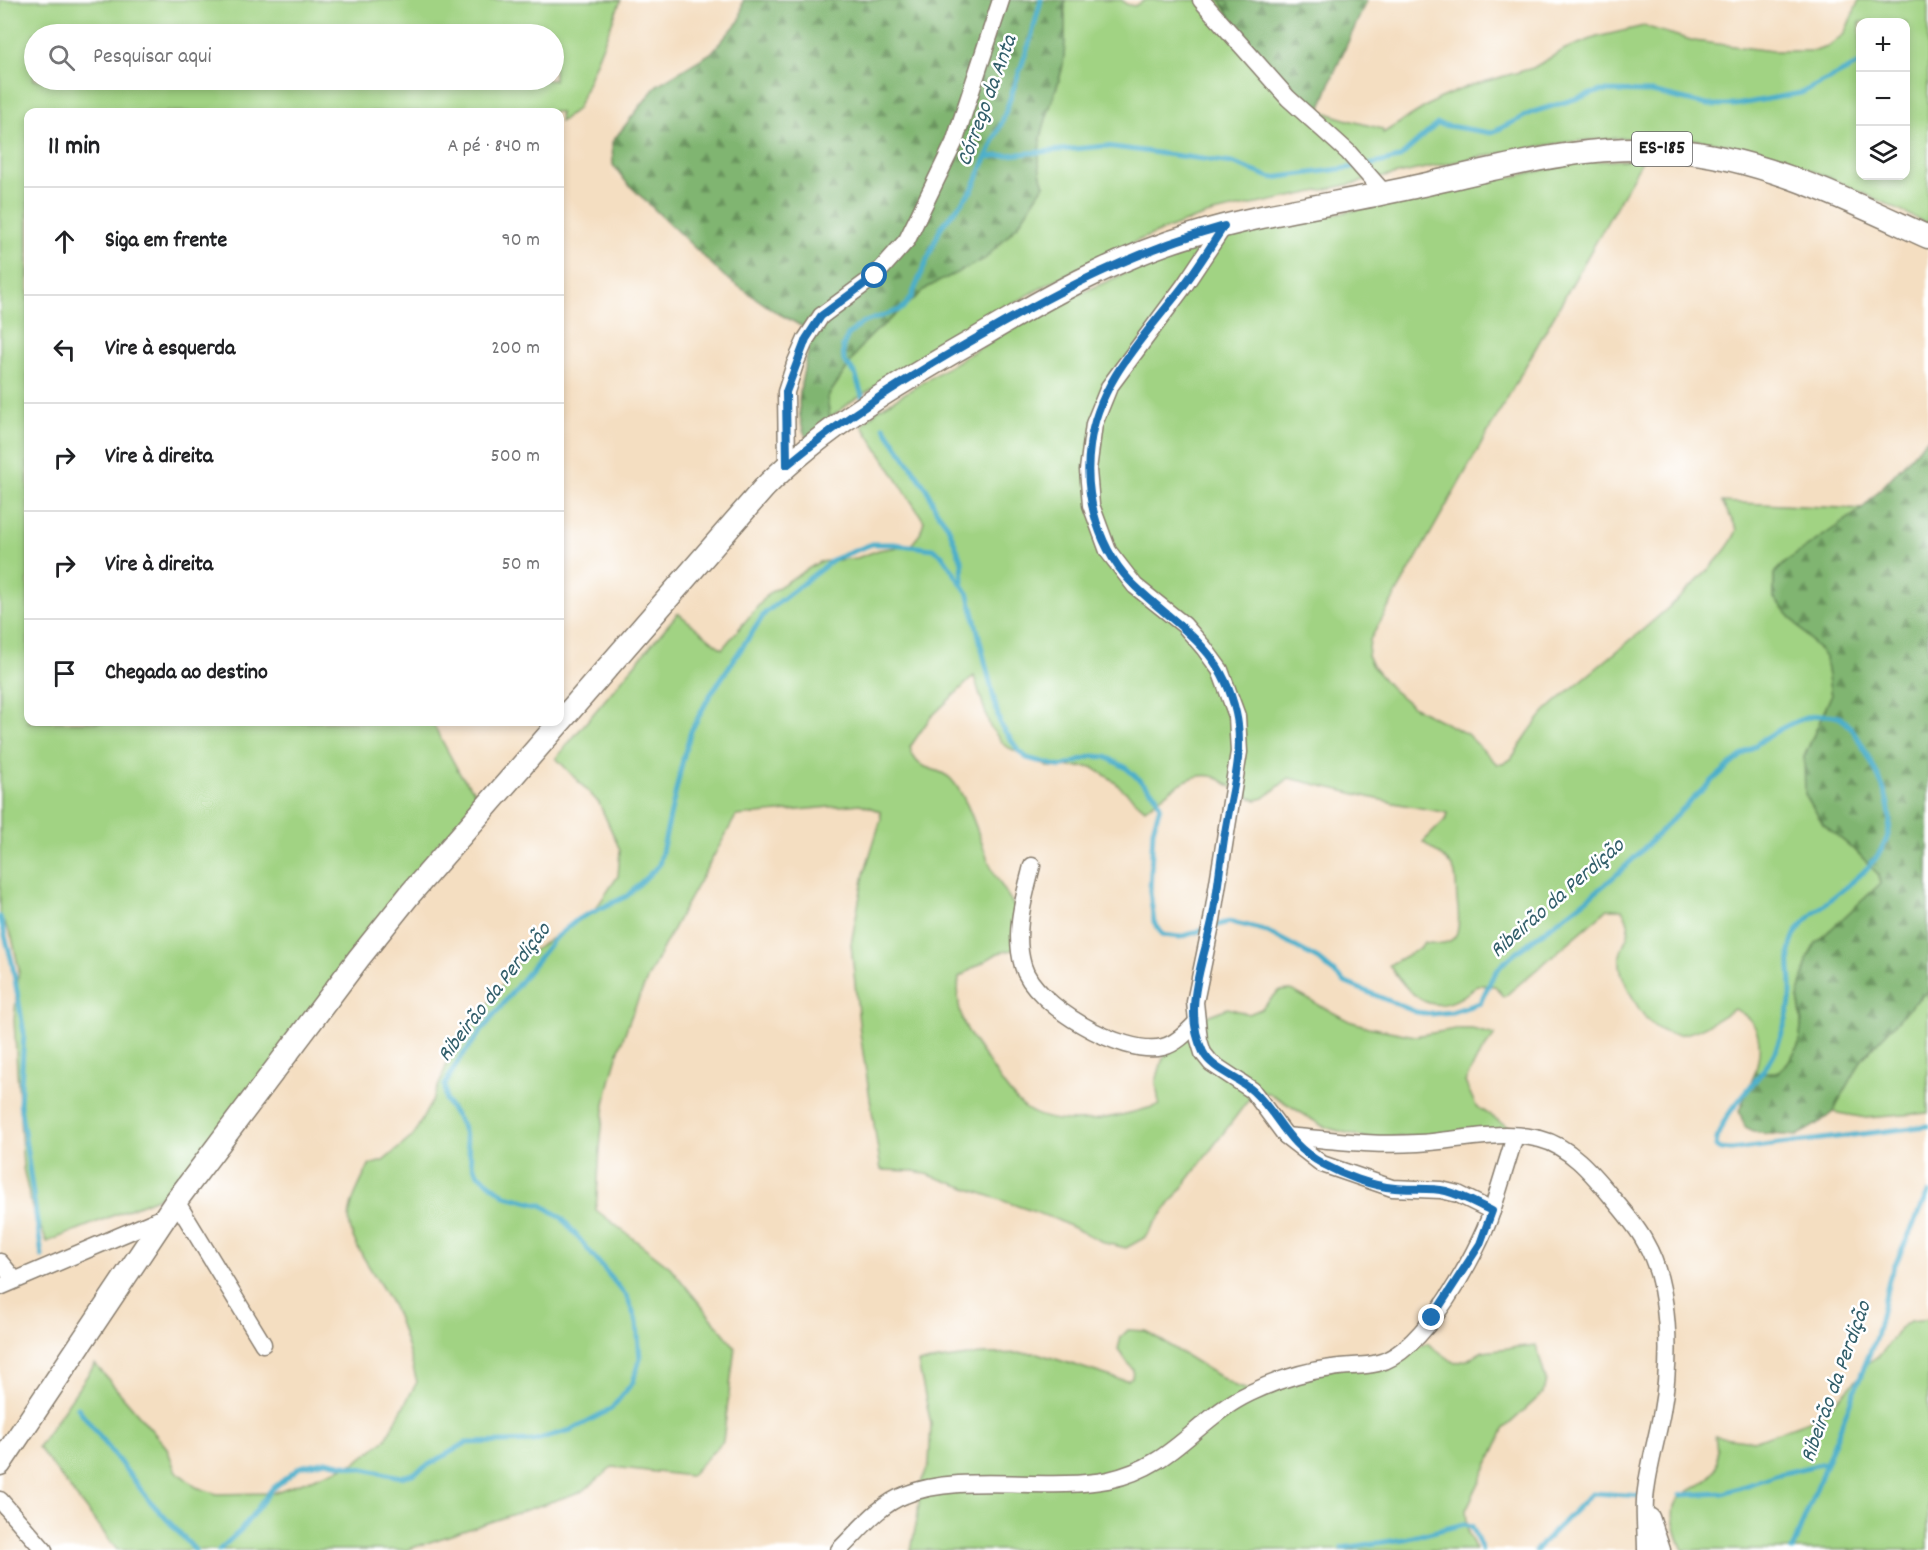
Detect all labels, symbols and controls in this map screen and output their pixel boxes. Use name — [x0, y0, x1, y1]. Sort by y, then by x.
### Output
map controls — [1856, 18, 1910, 180]
button: + — [1856, 18, 1910, 72]
search box — [24, 24, 564, 90]
water label: Córrego da Anta — [950, 30, 1027, 171]
icon: search — [45, 41, 78, 74]
text: Pesquisar aqui — [93, 42, 212, 73]
button: − — [1856, 72, 1910, 126]
button: layers — [1856, 126, 1910, 180]
text: 11 min — [48, 129, 100, 166]
road number: ES-185 — [1632, 132, 1692, 166]
text: A pé · 840 m — [447, 133, 540, 161]
icon: ahead — [48, 225, 81, 258]
text: Siga em frente — [105, 226, 227, 257]
text: 90 m — [502, 227, 540, 255]
route start — [861, 262, 887, 288]
icon: left — [48, 333, 81, 366]
text: Vire à esquerda — [105, 334, 235, 365]
text: 200 m — [491, 335, 540, 363]
icon: right — [48, 441, 81, 474]
text: Vire à direita — [105, 442, 213, 473]
text: 500 m — [491, 443, 540, 471]
icon: right — [48, 549, 81, 582]
text: Vire à direita — [105, 550, 213, 581]
text: 50 m — [502, 551, 540, 579]
icon: arrive — [48, 657, 81, 690]
text: Chegada ao destino — [105, 658, 268, 689]
water label: Ribeirão da Perdição — [1484, 831, 1633, 966]
water label: Ribeirão da Perdição — [431, 916, 560, 1069]
water label: Ribeirão da Perdição — [1793, 1296, 1881, 1467]
route end — [1418, 1304, 1444, 1330]

